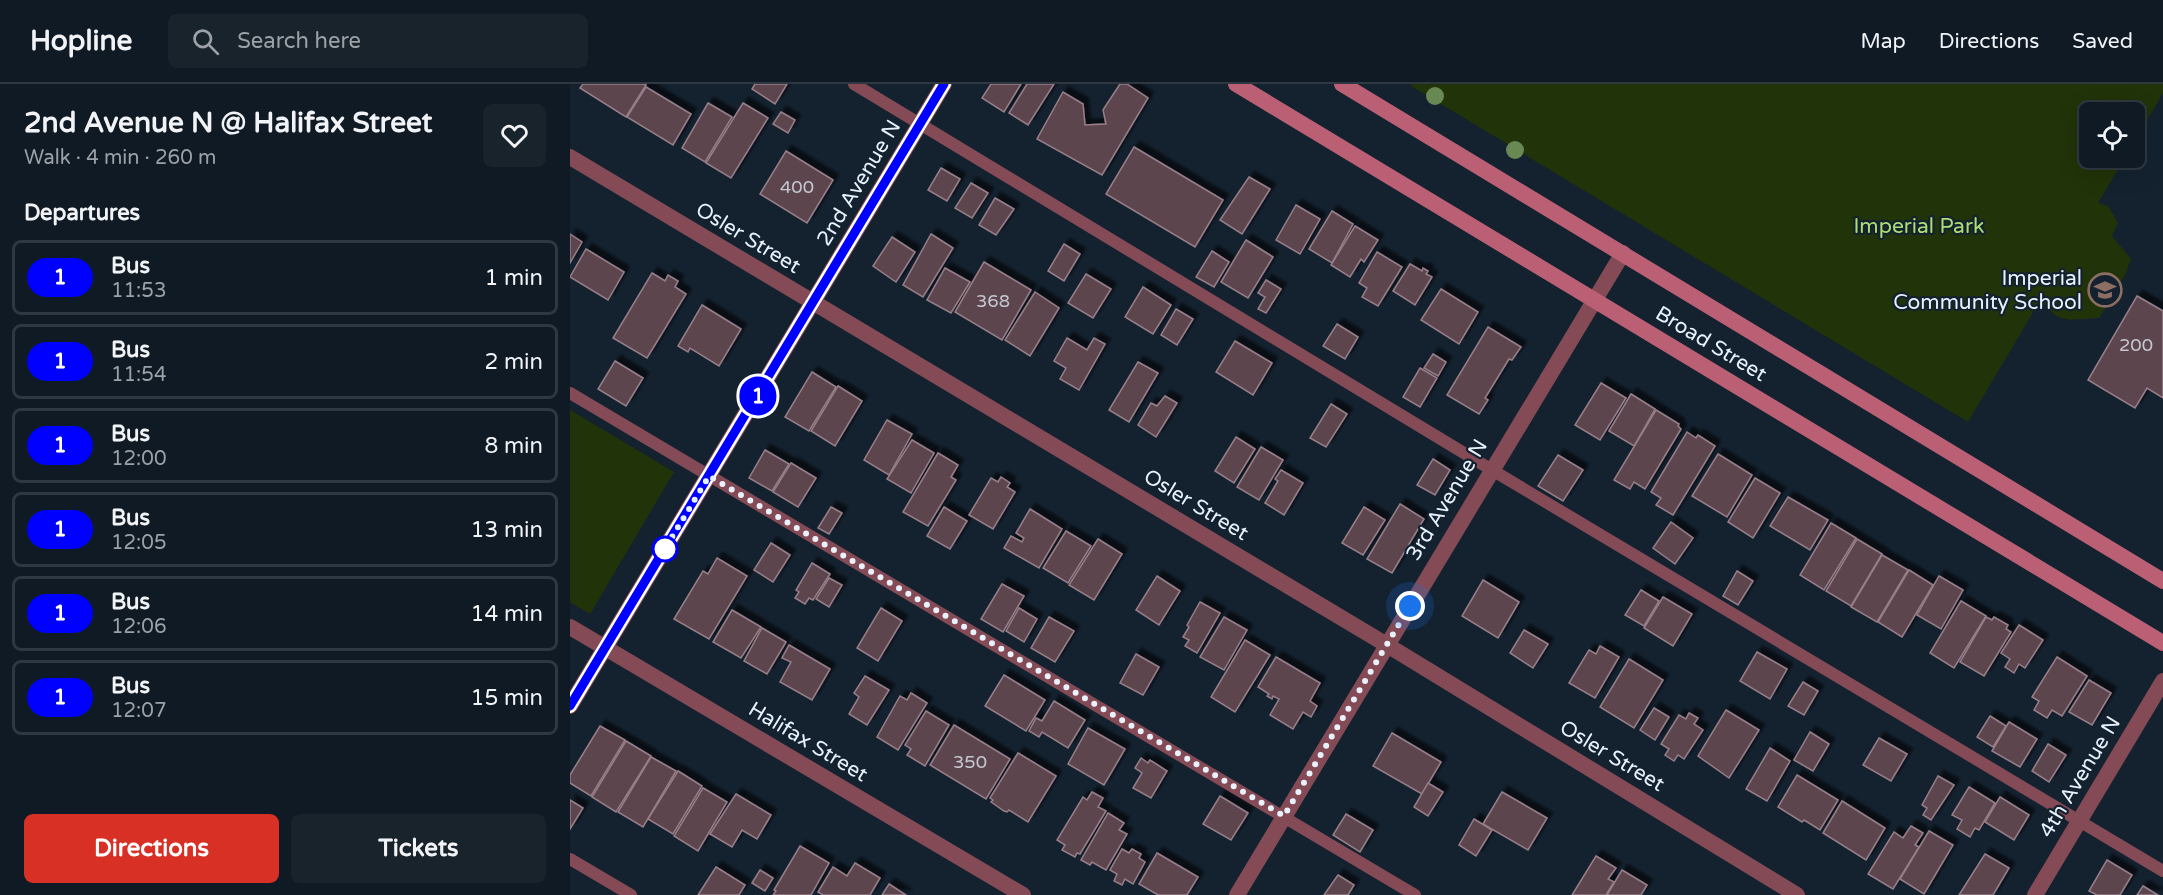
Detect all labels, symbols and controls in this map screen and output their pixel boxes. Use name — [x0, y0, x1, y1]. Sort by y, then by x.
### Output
search box — [168, 14, 588, 68]
text: Hopline — [30, 24, 132, 58]
icon: search — [189, 25, 222, 58]
text: Search here — [237, 28, 361, 54]
text: Map — [1860, 29, 1906, 54]
text: Directions — [1939, 29, 2039, 54]
text: Saved — [2072, 29, 2133, 54]
map controls — [2079, 102, 2145, 168]
button: locate — [2079, 102, 2145, 168]
button: heart — [483, 104, 546, 167]
text: 2nd Avenue N @ Halifax Street — [24, 106, 433, 140]
street label: 2nd Avenue N — [812, 116, 906, 250]
text: Walk · 4 min · 260 m — [24, 146, 216, 170]
house number: 400 — [780, 176, 814, 198]
street label: Osler Street — [691, 197, 805, 279]
text: Departures — [24, 200, 140, 226]
park label: Imperial Park — [1854, 214, 1984, 239]
text: Bus — [111, 253, 150, 279]
text: 1 — [53, 265, 67, 290]
text: 1 min — [484, 265, 543, 291]
place label: Imperial Community School — [1893, 266, 2082, 315]
school or university icon: Imperial Community School — [2087, 272, 2123, 308]
text: 11:53 — [111, 279, 166, 303]
house number: 368 — [976, 290, 1010, 312]
street label: Broad Street — [1651, 301, 1771, 387]
house number: 200 — [2119, 334, 2153, 356]
text: Bus — [111, 337, 150, 363]
text: 1 — [53, 349, 67, 374]
text: 2 min — [484, 349, 543, 375]
text: 11:54 — [111, 363, 166, 387]
line badge: 1 — [738, 376, 777, 416]
text: 1 — [751, 384, 765, 409]
text: Bus — [111, 421, 150, 447]
text: 1 — [53, 433, 67, 458]
text: 8 min — [484, 433, 543, 459]
street label: 3rd Avenue N — [1401, 435, 1493, 565]
text: 12:00 — [111, 447, 166, 471]
street label: Osler Street — [1139, 464, 1253, 546]
text: Bus — [111, 505, 150, 531]
text: 1 — [53, 517, 67, 542]
text: 13 min — [471, 517, 543, 543]
text: 12:05 — [111, 531, 166, 555]
unlabelled marker — [652, 536, 678, 562]
text: Bus — [111, 589, 150, 615]
your location — [1395, 591, 1425, 621]
text: 1 — [53, 601, 67, 626]
text: 14 min — [471, 601, 543, 627]
text: 12:06 — [111, 615, 166, 639]
text: Bus — [111, 673, 150, 699]
text: 1 — [53, 685, 67, 710]
text: 15 min — [471, 685, 543, 711]
street label: Halifax Street — [744, 697, 872, 787]
text: 12:07 — [111, 699, 166, 723]
street label: 4th Avenue N — [2034, 712, 2126, 842]
street label: Osler Street — [1555, 715, 1669, 797]
house number: 350 — [953, 751, 987, 773]
button: Directions — [24, 814, 279, 883]
button: Tickets — [291, 814, 546, 883]

